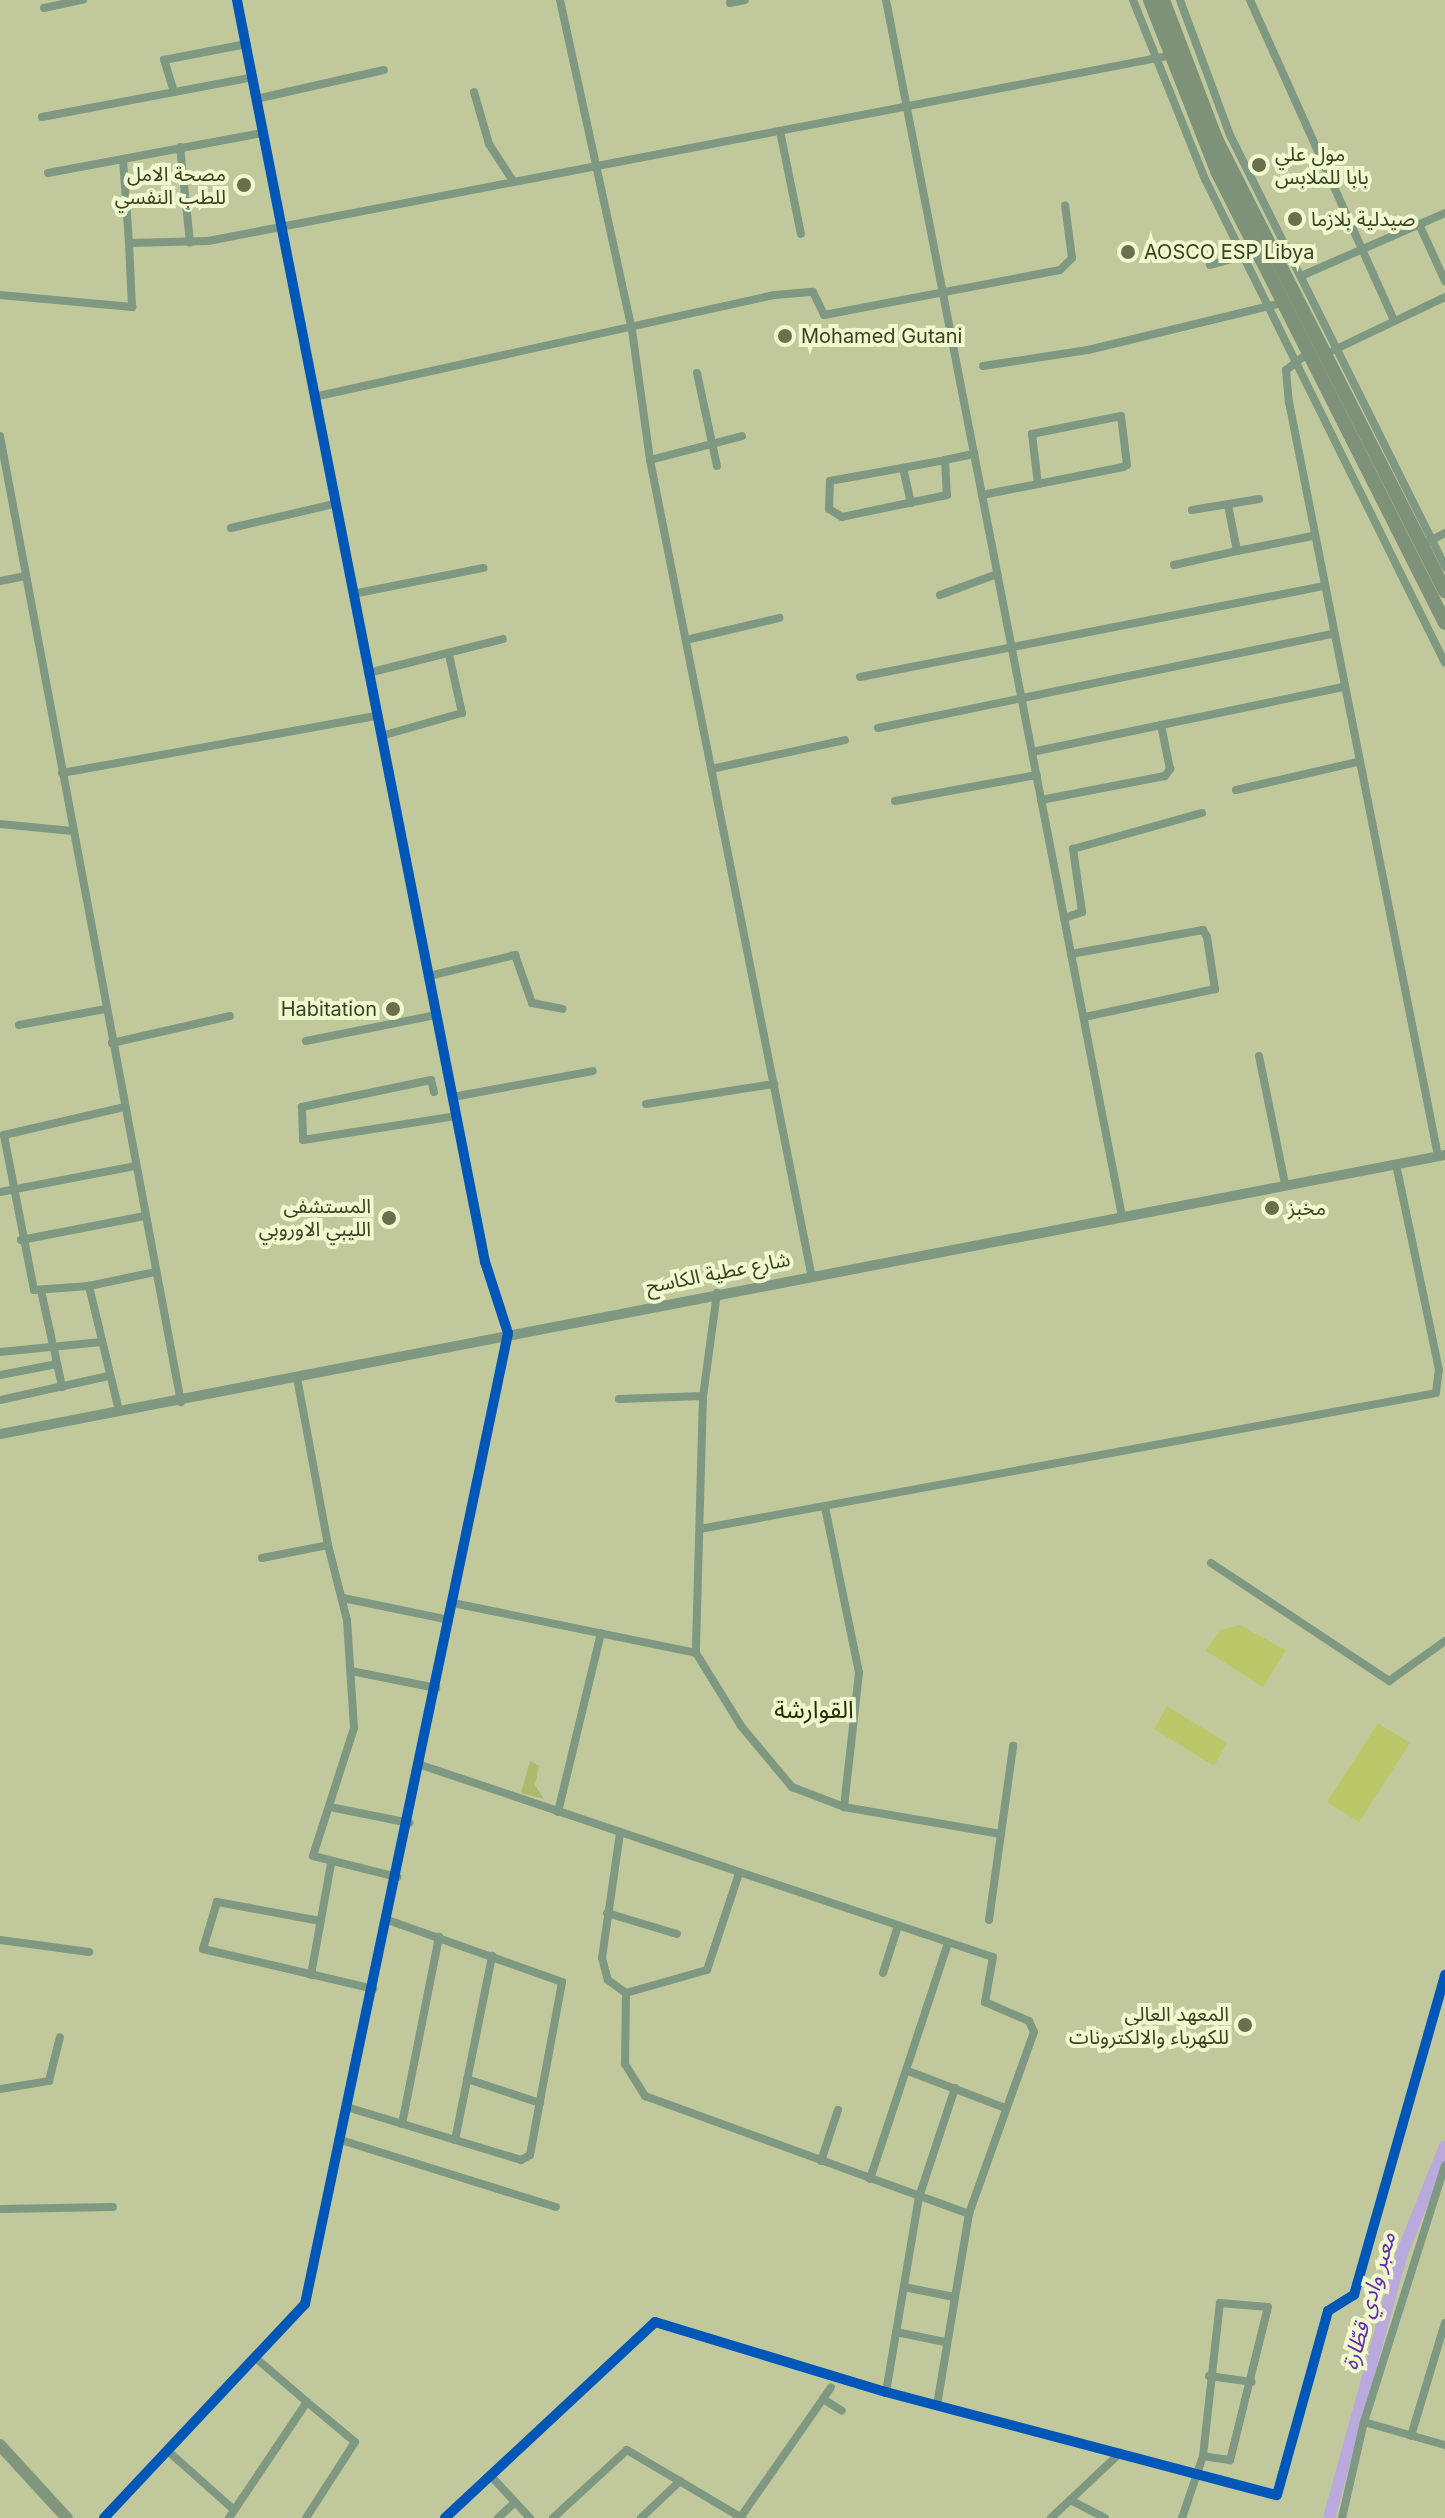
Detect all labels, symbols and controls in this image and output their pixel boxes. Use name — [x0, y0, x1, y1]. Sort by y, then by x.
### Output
place label: مول علي بابا للملابس — [1275, 142, 1369, 189]
marker: مول علي بابا للملابس — [1250, 156, 1268, 174]
place label: مصحة الامل للطب النفسي — [115, 162, 226, 209]
marker: مصحة الامل للطب النفسي — [233, 174, 255, 196]
place label: صيدلية بلازما — [1311, 207, 1415, 231]
marker: صيدلية بلازما — [1286, 210, 1304, 228]
place label: AOSCO ESP Libya — [1144, 240, 1314, 264]
marker: AOSCO ESP Libya — [1119, 243, 1137, 261]
place label: Mohamed Gutani — [801, 324, 962, 348]
marker: Mohamed Gutani — [776, 327, 794, 345]
place label: Habitation — [281, 997, 377, 1021]
marker: Habitation — [384, 1000, 402, 1018]
place label: المستشفی الليبي الاوروبي — [259, 1194, 371, 1241]
place label: مخبز — [1288, 1196, 1326, 1220]
marker: مخبز — [1263, 1199, 1281, 1217]
marker: المستشفی الليبي الاوروبي — [378, 1207, 400, 1229]
street label: شارع عطية الكاسح — [644, 1247, 792, 1299]
district label: القوارشة — [774, 1696, 854, 1724]
place label: المعهد العالي للكهرباء والالكترونات — [1069, 2002, 1229, 2049]
marker: المعهد العالي للكهرباء والالكترونات — [1236, 2016, 1254, 2034]
water label: معبر وادي قطّارة — [1337, 2229, 1401, 2373]

